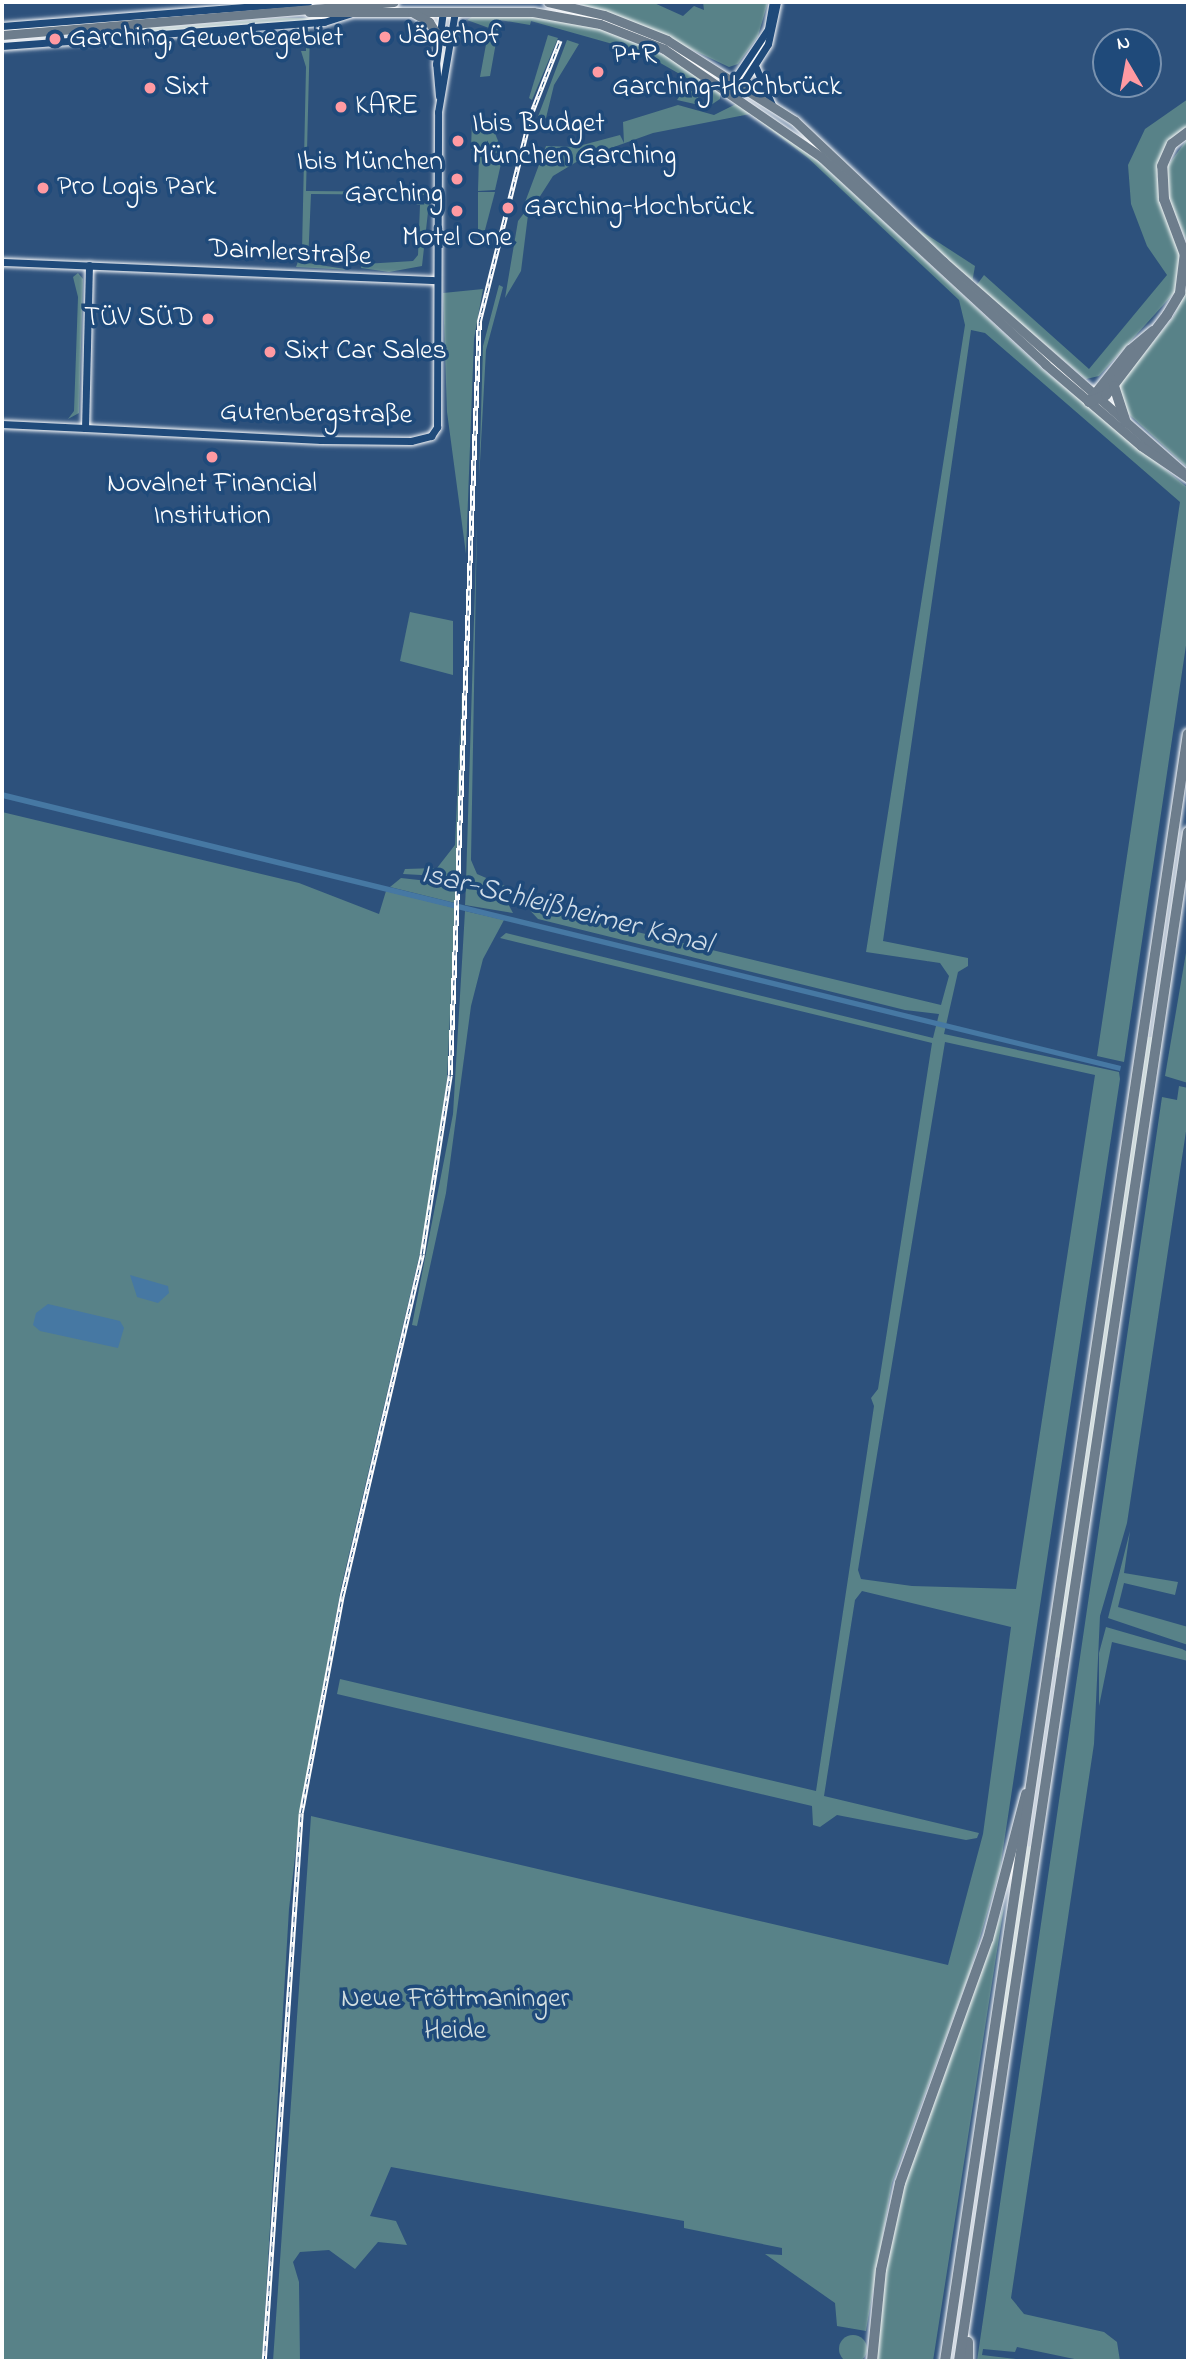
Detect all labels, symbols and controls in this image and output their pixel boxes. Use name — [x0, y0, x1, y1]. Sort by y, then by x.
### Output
place label: Jägerhof — [399, 20, 502, 54]
place label: Garching, Gewerbegebiet — [69, 22, 343, 56]
north arrow — [1092, 28, 1162, 98]
marker: Jägerhof — [377, 29, 393, 45]
text: N — [1115, 29, 1132, 58]
marker: Garching, Gewerbegebiet — [47, 31, 63, 47]
place label: P+R Garching-Hochbrück — [612, 39, 842, 105]
marker: P+R Garching-Hochbrück — [590, 64, 606, 80]
place label: Sixt — [164, 71, 209, 105]
marker: Sixt — [142, 80, 158, 96]
place label: KARE — [355, 90, 418, 124]
marker: KARE — [333, 99, 349, 115]
place label: Ibis Budget München Garching — [472, 108, 676, 174]
marker: Ibis Budget München Garching — [450, 133, 466, 149]
place label: Ibis München Garching — [297, 146, 443, 212]
place label: Pro Logis Park — [57, 171, 216, 205]
marker: Ibis München Garching — [449, 171, 465, 187]
marker: Pro Logis Park — [35, 180, 51, 196]
place label: Garching-Hochbrück — [524, 191, 754, 225]
marker: Garching-Hochbrück — [498, 198, 518, 218]
marker: Motel One — [449, 203, 465, 219]
place label: Motel One — [402, 222, 512, 256]
street label: Daimlerstraße — [208, 233, 372, 275]
place label: TÜV SÜD — [84, 302, 194, 336]
marker: TÜV SÜD — [200, 311, 216, 327]
place label: Sixt Car Sales — [284, 335, 447, 369]
marker: Sixt Car Sales — [262, 344, 278, 360]
street label: Gutenbergstraße — [219, 397, 413, 433]
marker: Novalnet Financial Institution — [204, 449, 220, 465]
place label: Novalnet Financial Institution — [107, 468, 317, 534]
water label: Isar-Schleißheimer Kanal — [417, 856, 715, 964]
park label: Neue Fröttmaninger Heide — [341, 1983, 569, 2049]

